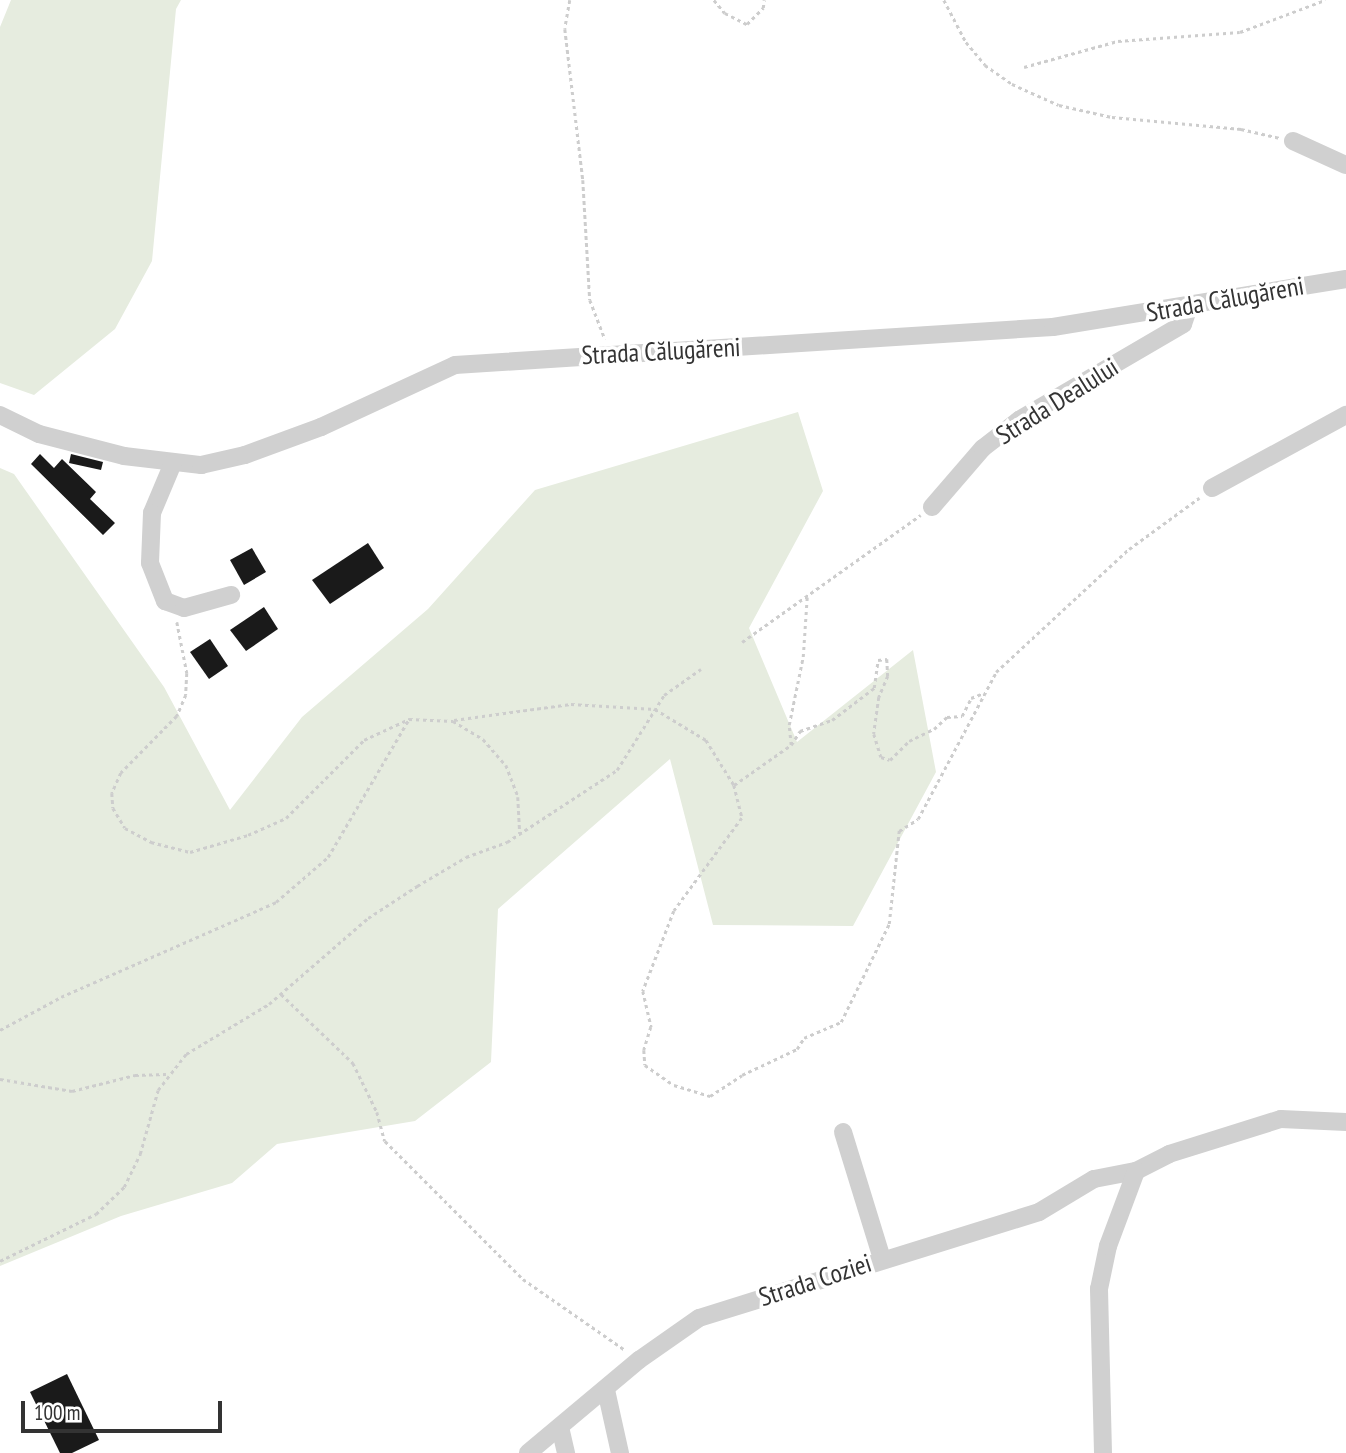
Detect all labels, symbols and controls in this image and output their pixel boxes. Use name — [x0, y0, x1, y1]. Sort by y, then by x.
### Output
street label: Strada Călugăreni — [1144, 270, 1306, 328]
street label: Strada Călugăreni — [581, 331, 741, 371]
street label: Strada Dealului — [990, 351, 1124, 451]
street label: Strada Coziei — [755, 1247, 875, 1313]
scale bar — [24, 1386, 226, 1430]
text: 100 m — [34, 1399, 80, 1426]

